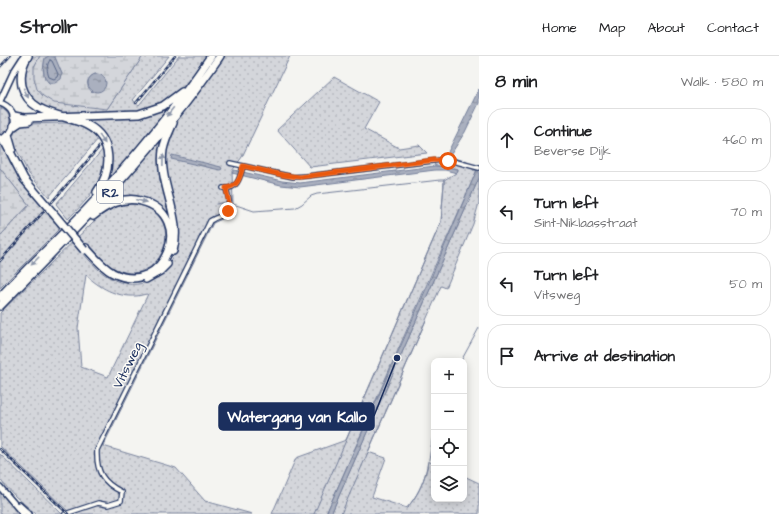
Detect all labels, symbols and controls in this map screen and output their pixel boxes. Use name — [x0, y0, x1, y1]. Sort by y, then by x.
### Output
text: Strollr — [20, 14, 78, 41]
text: Home — [542, 18, 577, 38]
text: Map — [599, 18, 625, 38]
text: About — [647, 18, 685, 38]
text: Contact — [707, 18, 759, 38]
text: 8 min — [495, 70, 537, 94]
text: Walk · 580 m — [681, 73, 763, 91]
one-way arrow — [23, 87, 29, 99]
one-way arrow — [166, 106, 174, 117]
text: Continue — [534, 121, 592, 142]
icon: ahead — [496, 129, 518, 151]
text: 460 m — [721, 131, 762, 149]
one-way arrow — [98, 134, 106, 144]
text: Beverse Dijk — [534, 142, 611, 160]
route start — [439, 152, 457, 170]
one-way arrow — [160, 153, 166, 166]
road number: R2 — [97, 181, 123, 203]
text: Turn left — [534, 193, 598, 214]
one-way arrow — [135, 199, 147, 205]
icon: left — [496, 201, 518, 223]
route end — [219, 202, 237, 220]
text: 70 m — [730, 203, 762, 221]
text: Sint-Niklaasstraat — [534, 214, 637, 232]
one-way arrow — [30, 256, 40, 266]
text: Turn left — [534, 265, 598, 286]
icon: left — [496, 273, 518, 295]
text: 50 m — [729, 275, 762, 293]
text: Vitsweg — [534, 286, 580, 304]
street label: Vitsweg — [108, 339, 148, 392]
icon: arrive — [496, 345, 518, 367]
text: Arrive at destination — [534, 346, 675, 367]
map controls — [431, 358, 467, 502]
button: + — [431, 358, 467, 394]
button: − — [431, 394, 467, 430]
callout: Watergang van Kallo — [219, 403, 374, 430]
text: Watergang van Kallo — [226, 407, 367, 430]
button: locate — [431, 430, 467, 466]
button: layers — [431, 466, 467, 502]

